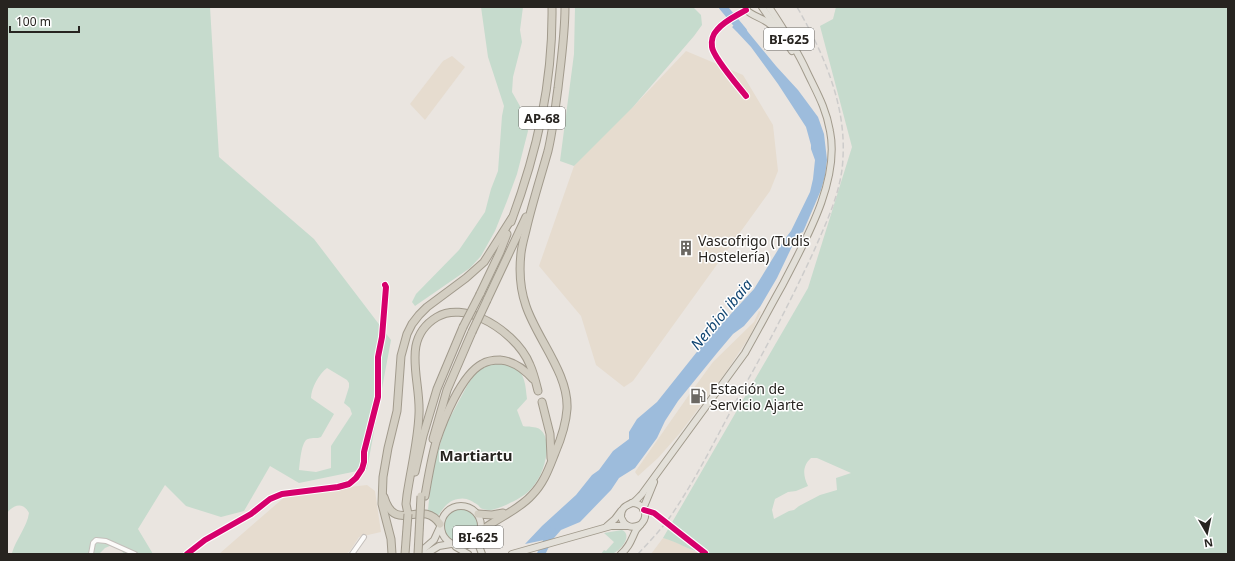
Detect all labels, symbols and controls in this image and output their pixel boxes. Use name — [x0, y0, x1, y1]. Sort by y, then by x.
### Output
scale bar — [10, 8, 79, 34]
text: 100 m — [16, 13, 51, 30]
road number: BI-625 — [764, 28, 814, 50]
road number: AP-68 — [519, 107, 565, 129]
place label: Vascofrigo (Tudis Hostelería) — [698, 231, 810, 266]
building icon: Vascofrigo (Tudis Hostelería) — [677, 239, 695, 257]
water label: Nerbioi ibaia — [686, 274, 757, 353]
place label: Estación de Servicio Ajarte — [710, 379, 804, 414]
fuel station icon: Estación de Servicio Ajarte — [689, 387, 707, 405]
district label: Martiartu — [440, 445, 512, 465]
north arrow — [1187, 513, 1227, 553]
road number: BI-625 — [453, 526, 503, 548]
text: N — [1203, 535, 1214, 551]

